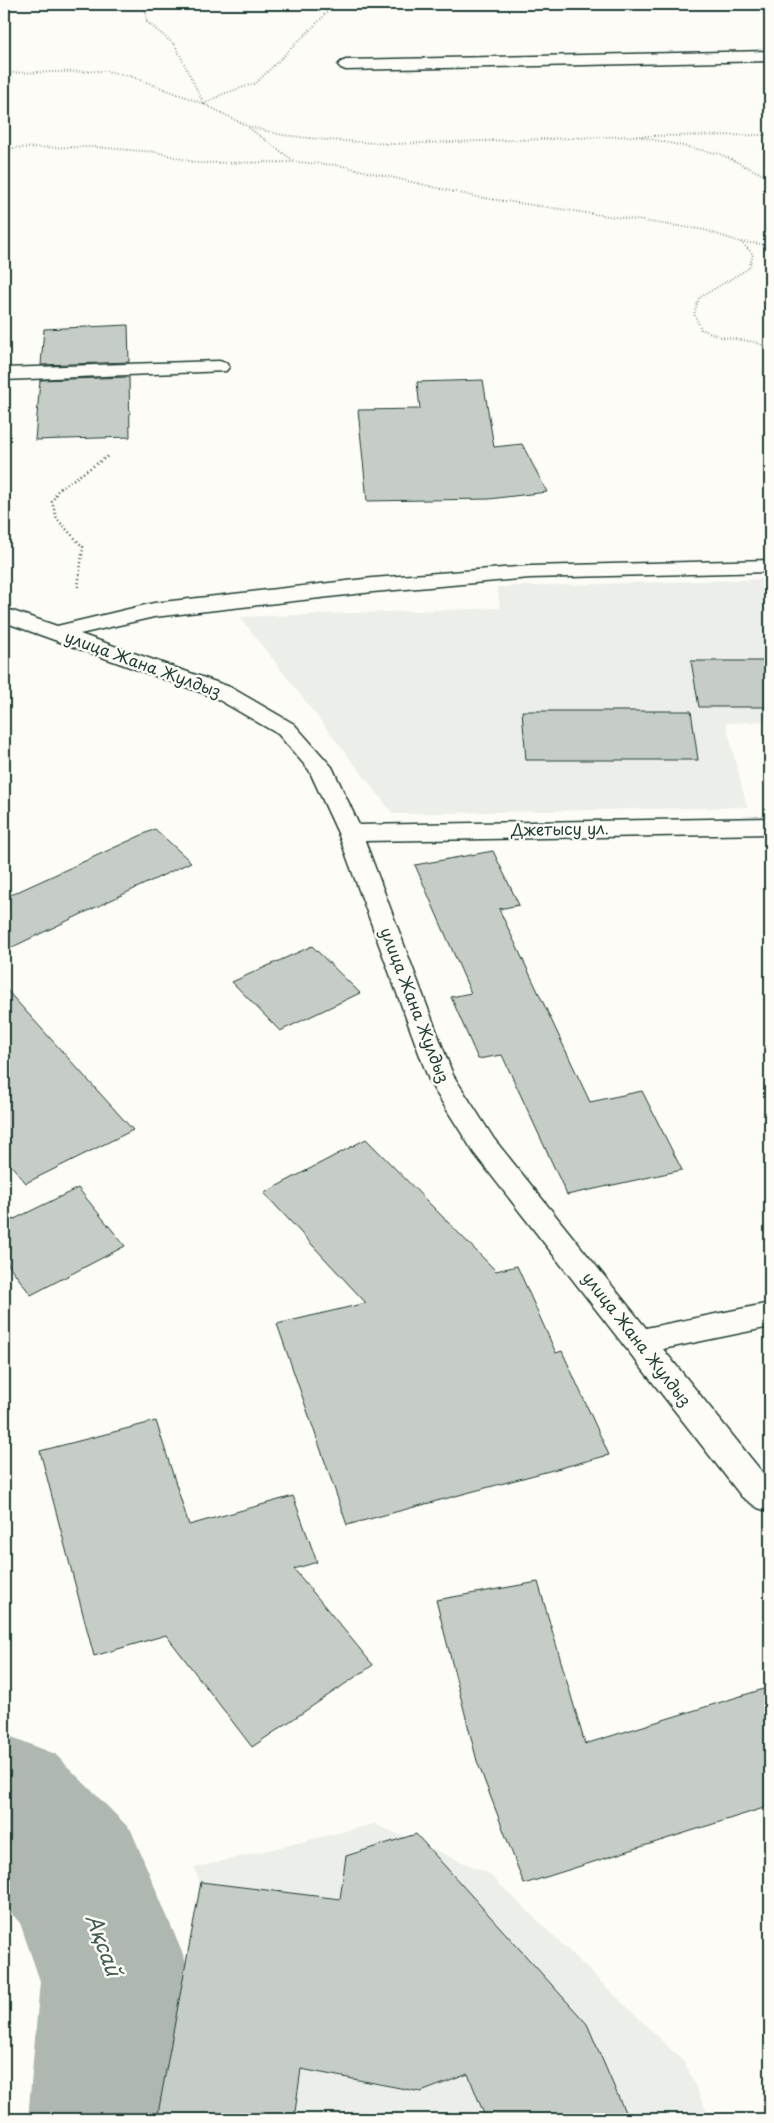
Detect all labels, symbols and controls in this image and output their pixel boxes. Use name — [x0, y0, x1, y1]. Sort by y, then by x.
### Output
street label: улица Жана Жулдыз — [62, 624, 225, 703]
street label: Джетысу ул. — [510, 815, 609, 841]
street label: улица Жана Жулдыз — [375, 923, 457, 1086]
street label: улица Жана Жулдыз — [578, 1266, 698, 1411]
water label: Ақсай — [79, 1909, 132, 1982]

